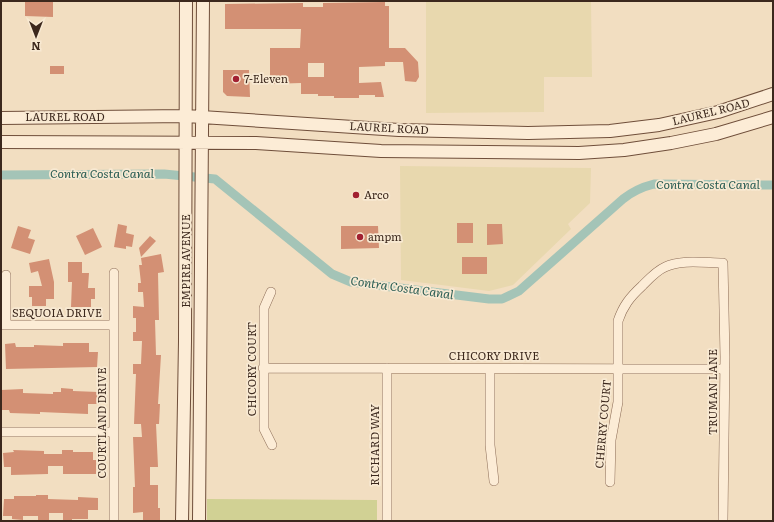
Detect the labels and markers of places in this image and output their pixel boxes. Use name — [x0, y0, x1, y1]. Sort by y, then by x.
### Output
place label: 7-Eleven — [244, 70, 288, 86]
marker: 7-Eleven — [231, 74, 241, 84]
place label: Arco — [364, 186, 389, 202]
marker: Arco — [351, 190, 361, 200]
place label: ampm — [368, 228, 402, 244]
marker: ampm — [355, 232, 365, 242]

